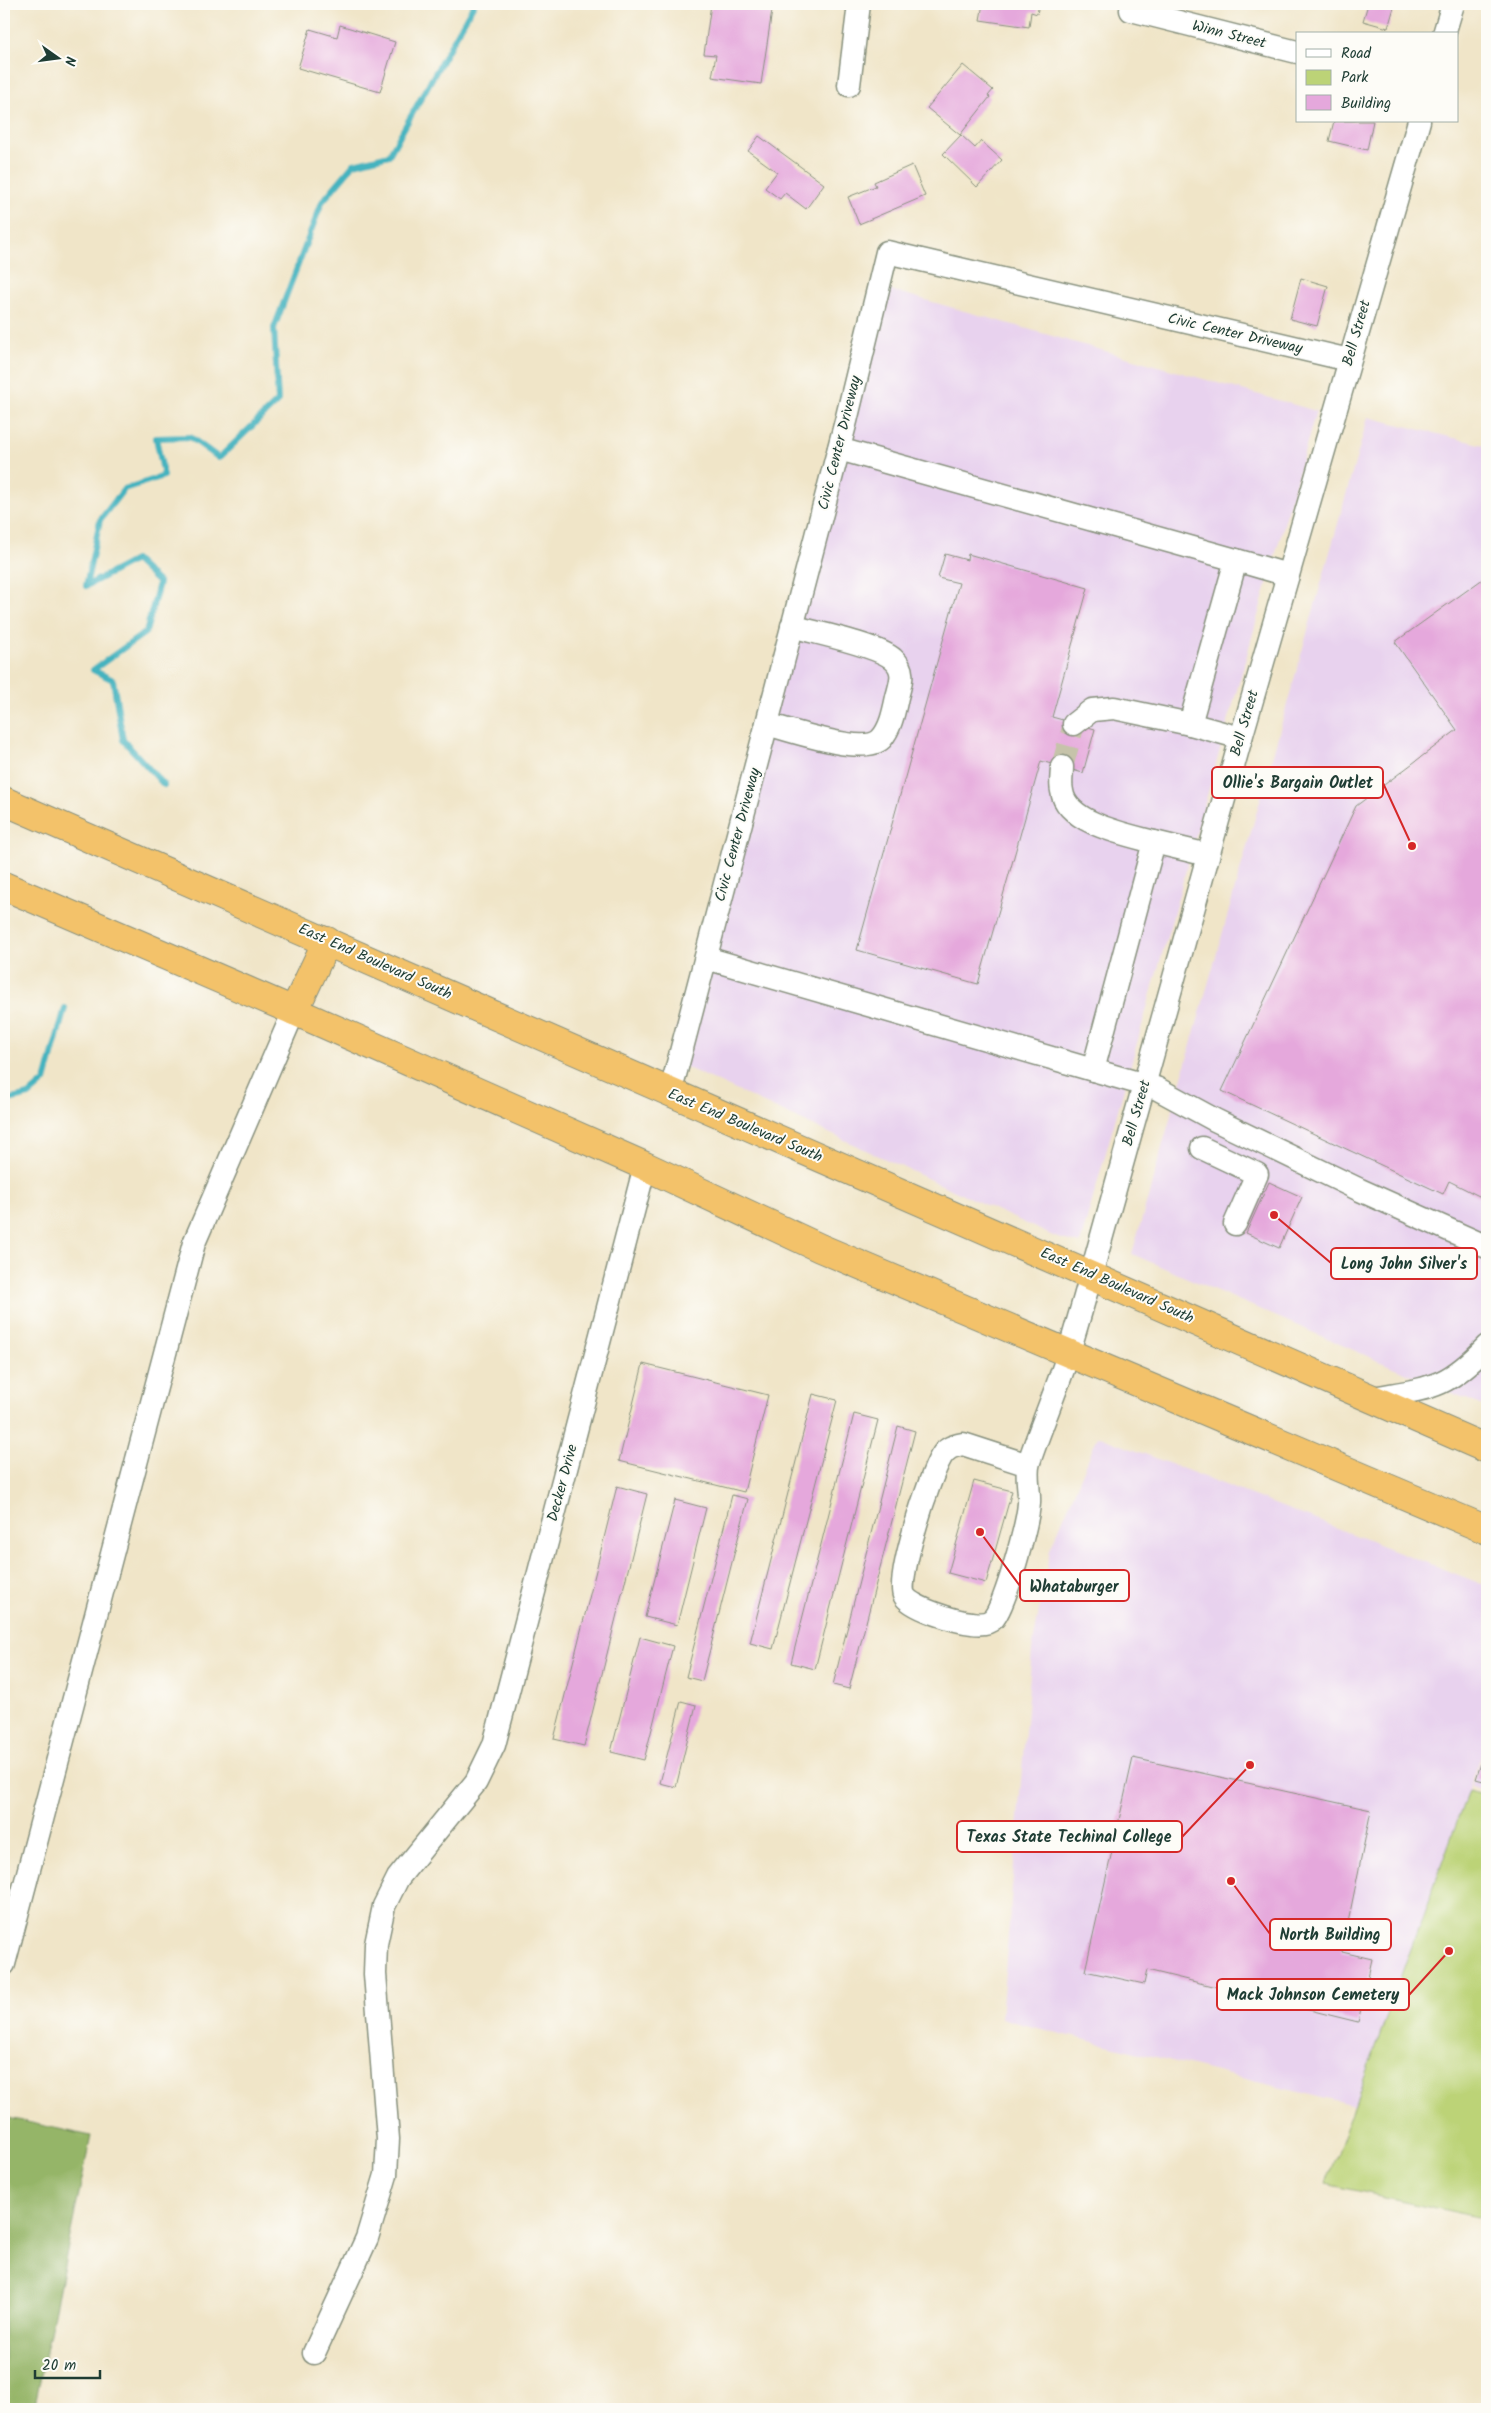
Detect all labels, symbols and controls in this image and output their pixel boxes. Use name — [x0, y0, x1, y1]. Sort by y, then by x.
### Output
street label: Winn Street — [1190, 14, 1269, 56]
north arrow — [32, 32, 82, 82]
legend — [1296, 32, 1458, 122]
text: Road — [1341, 42, 1372, 66]
text: N — [58, 54, 81, 68]
text: Park — [1341, 66, 1369, 90]
text: Building — [1341, 92, 1391, 116]
street label: Bell Street — [1336, 297, 1378, 369]
street label: Civic Center Driveway — [1165, 307, 1306, 361]
street label: Civic Center Driveway — [812, 372, 869, 513]
street label: Bell Street — [1224, 687, 1266, 759]
street label: Civic Center Driveway — [709, 764, 768, 905]
callout: Ollie's Bargain Outlet — [1212, 767, 1383, 798]
text: Ollie's Bargain Outlet — [1223, 771, 1374, 796]
street label: East End Boulevard South — [294, 917, 456, 1007]
street label: Bell Street — [1116, 1077, 1158, 1149]
street label: East End Boulevard South — [664, 1083, 826, 1169]
street label: East End Boulevard South — [1036, 1241, 1198, 1331]
callout: Long John Silver's — [1331, 1248, 1477, 1279]
text: Long John Silver's — [1341, 1252, 1468, 1277]
street label: Decker Drive — [541, 1441, 585, 1524]
callout: Whataburger — [1020, 1570, 1129, 1601]
text: Whataburger — [1029, 1575, 1120, 1600]
callout: Texas State Techinal College — [957, 1821, 1182, 1852]
text: Texas State Techinal College — [966, 1825, 1172, 1850]
callout: North Building — [1270, 1919, 1391, 1950]
text: North Building — [1279, 1923, 1381, 1948]
callout: Mack Johnson Cemetery — [1217, 1979, 1409, 2010]
text: Mack Johnson Cemetery — [1227, 1983, 1400, 2008]
scale bar — [35, 2348, 100, 2380]
text: 20 m — [42, 2354, 76, 2378]

